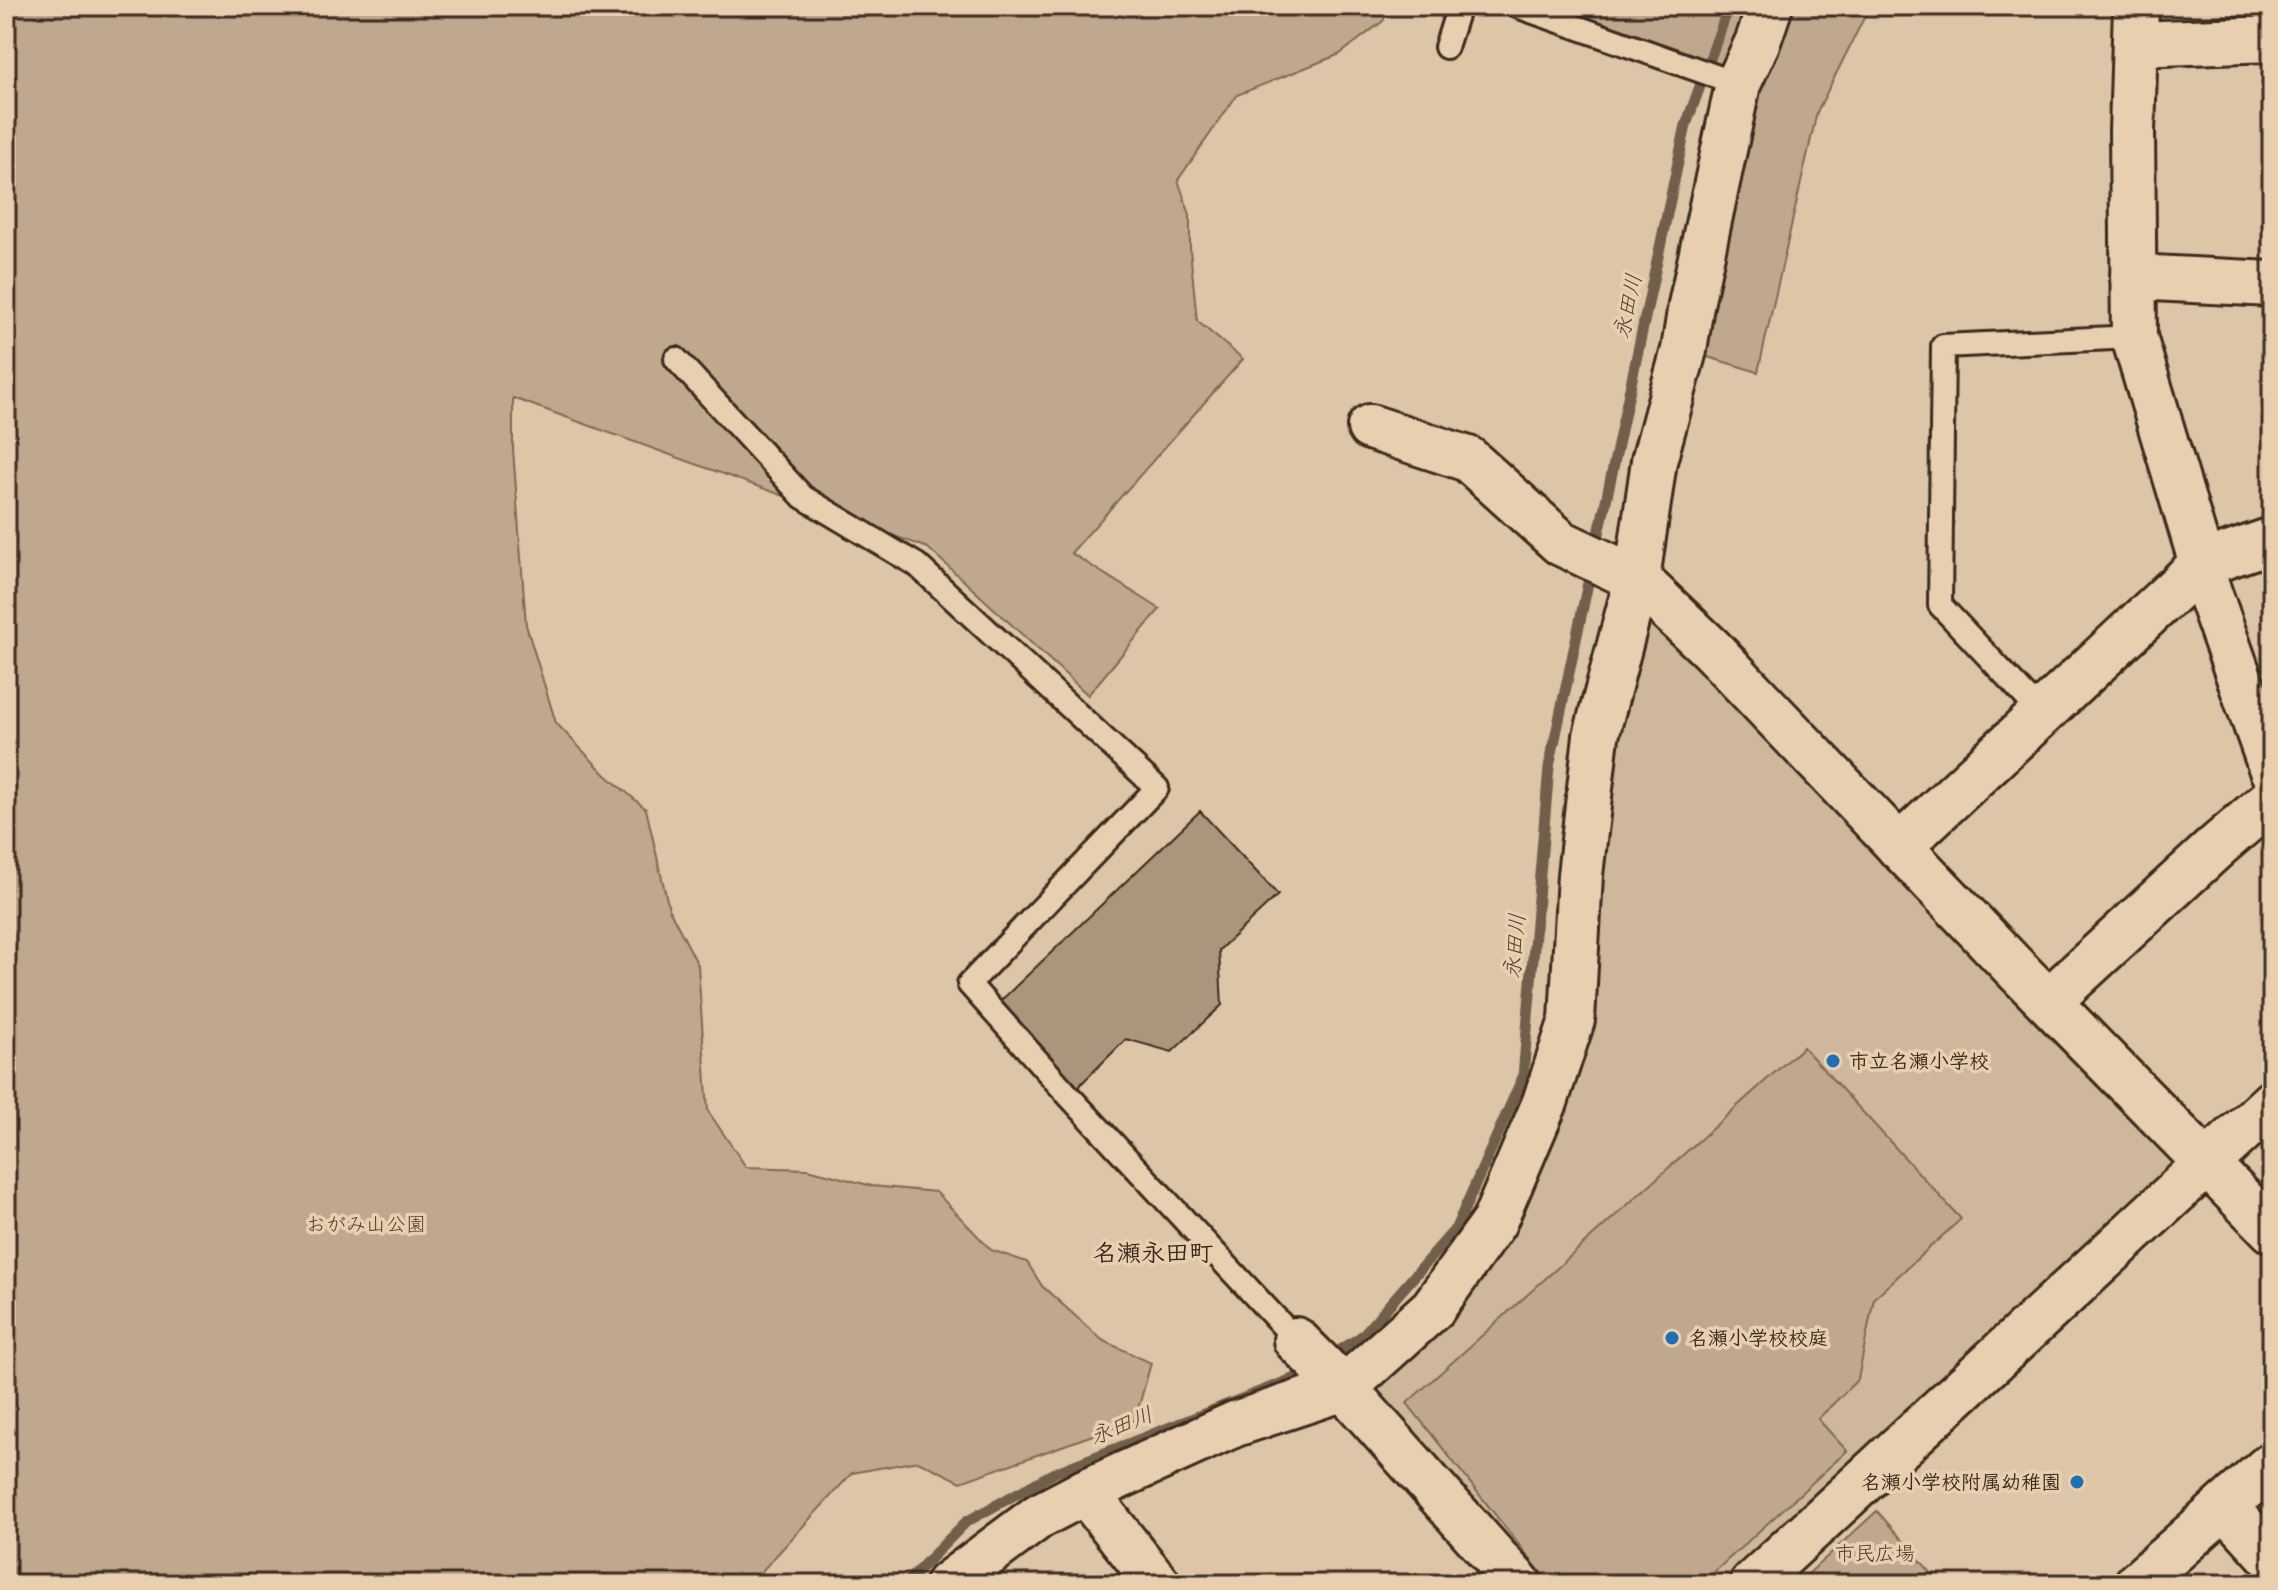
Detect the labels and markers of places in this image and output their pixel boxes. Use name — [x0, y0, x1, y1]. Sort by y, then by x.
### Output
place label: 市立名瀬小学校 — [1849, 1048, 1989, 1073]
marker: 市立名瀬小学校 — [1824, 1052, 1842, 1070]
place label: 名瀬小学校校庭 — [1688, 1325, 1828, 1350]
marker: 名瀬小学校校庭 — [1663, 1329, 1681, 1347]
place label: 名瀬小学校附属幼稚園 — [1861, 1469, 2061, 1494]
marker: 名瀬小学校附属幼稚園 — [2068, 1473, 2086, 1491]

